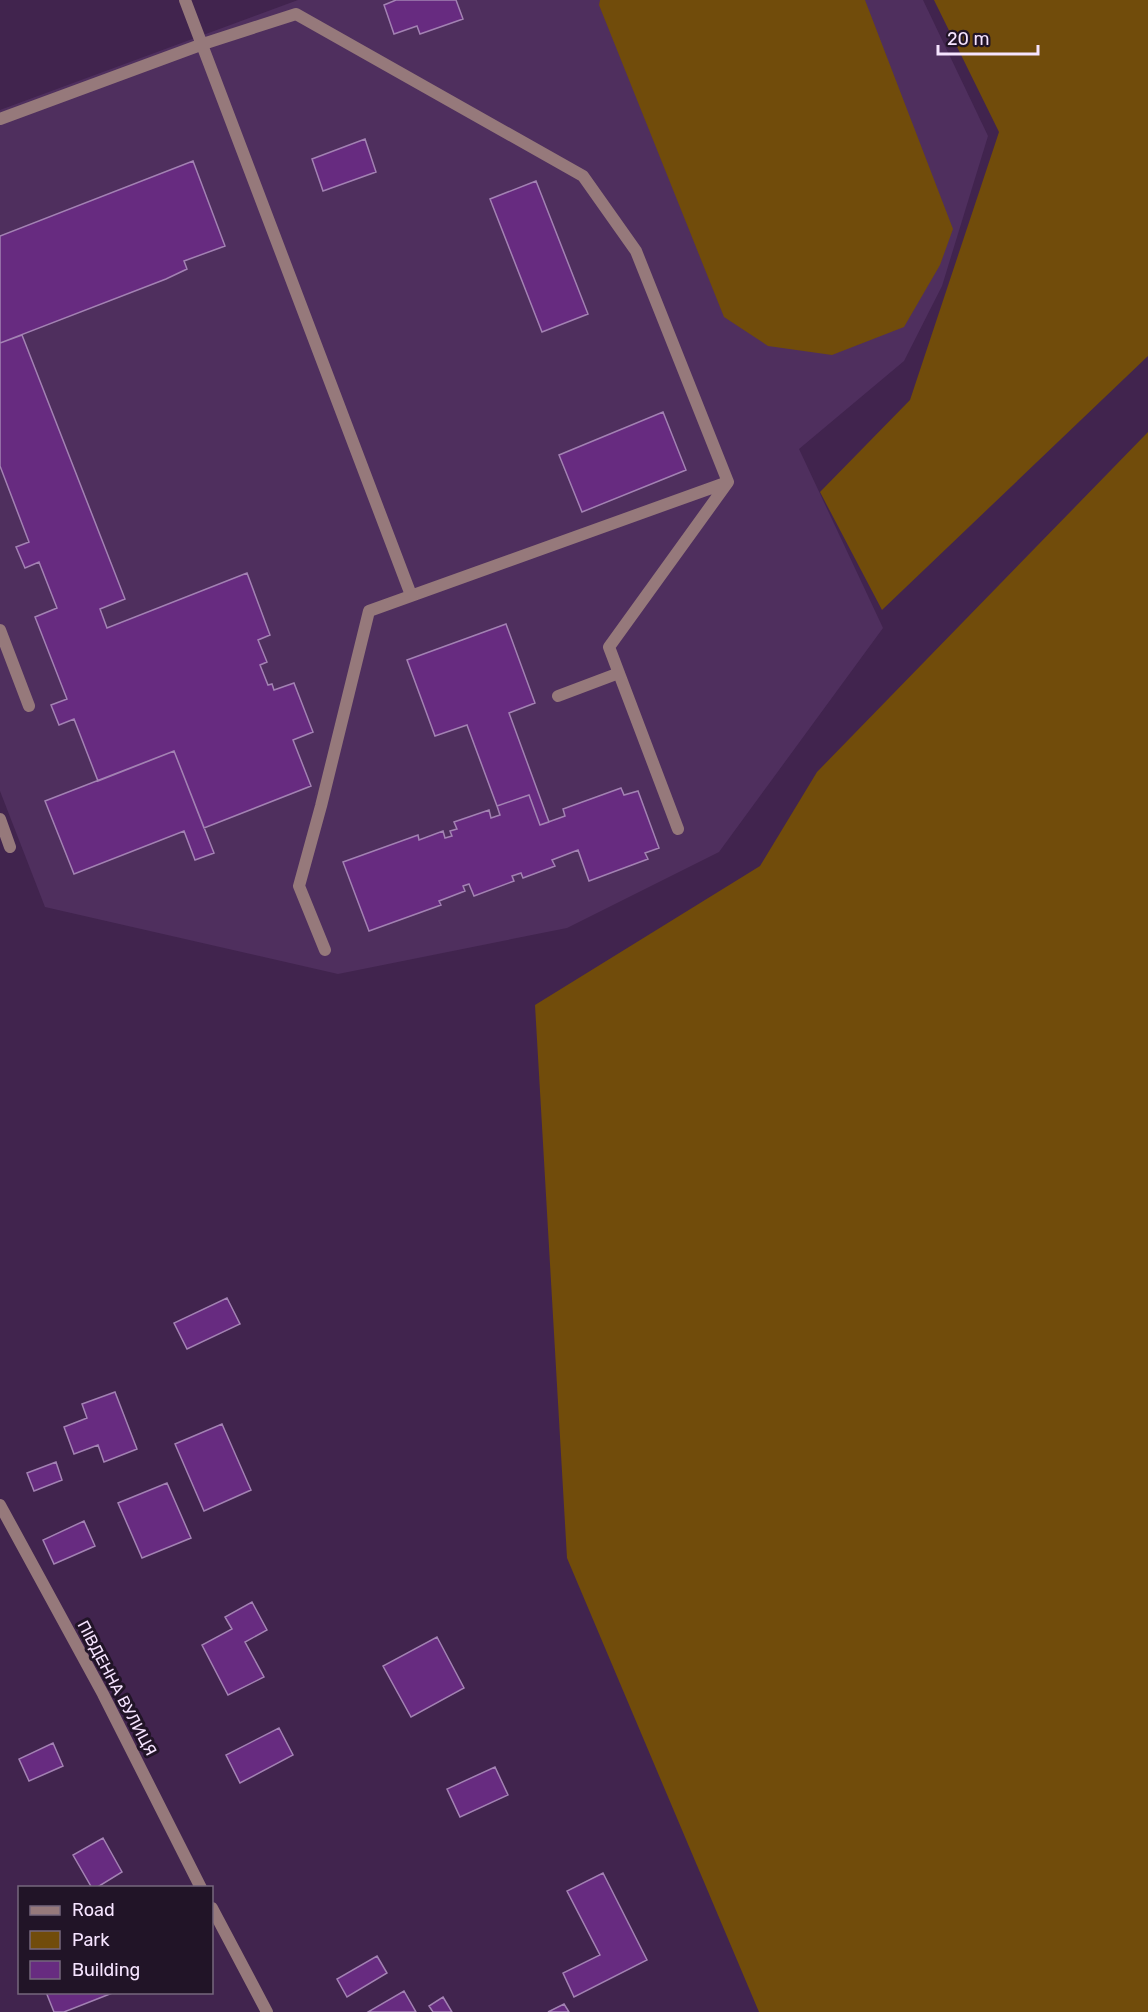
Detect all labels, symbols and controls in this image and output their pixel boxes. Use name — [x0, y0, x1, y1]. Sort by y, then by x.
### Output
scale bar — [938, 18, 1038, 56]
text: 20 m — [947, 28, 989, 50]
street label: ПІВДЕННА ВУЛИЦЯ — [73, 1617, 161, 1759]
legend — [18, 1886, 213, 1994]
text: Road — [72, 1899, 115, 1921]
text: Park — [72, 1929, 110, 1951]
text: Building — [72, 1959, 140, 1981]

